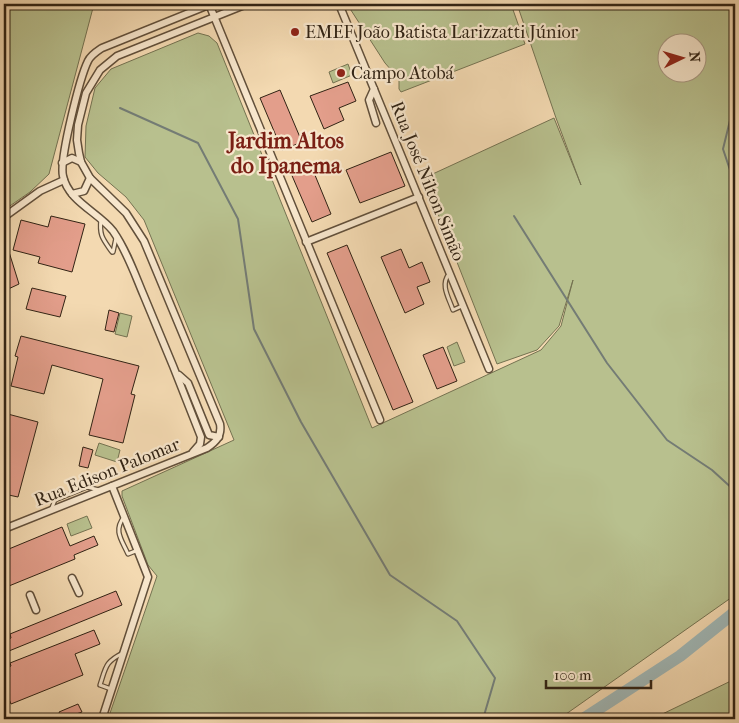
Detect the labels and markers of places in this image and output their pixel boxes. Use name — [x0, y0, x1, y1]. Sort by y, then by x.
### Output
place label: EMEF João Batista Larizzatti Júnior — [305, 22, 579, 43]
marker: EMEF João Batista Larizzatti Júnior — [289, 26, 301, 38]
place label: Campo Atobá — [351, 63, 455, 84]
marker: Campo Atobá — [335, 67, 347, 79]

